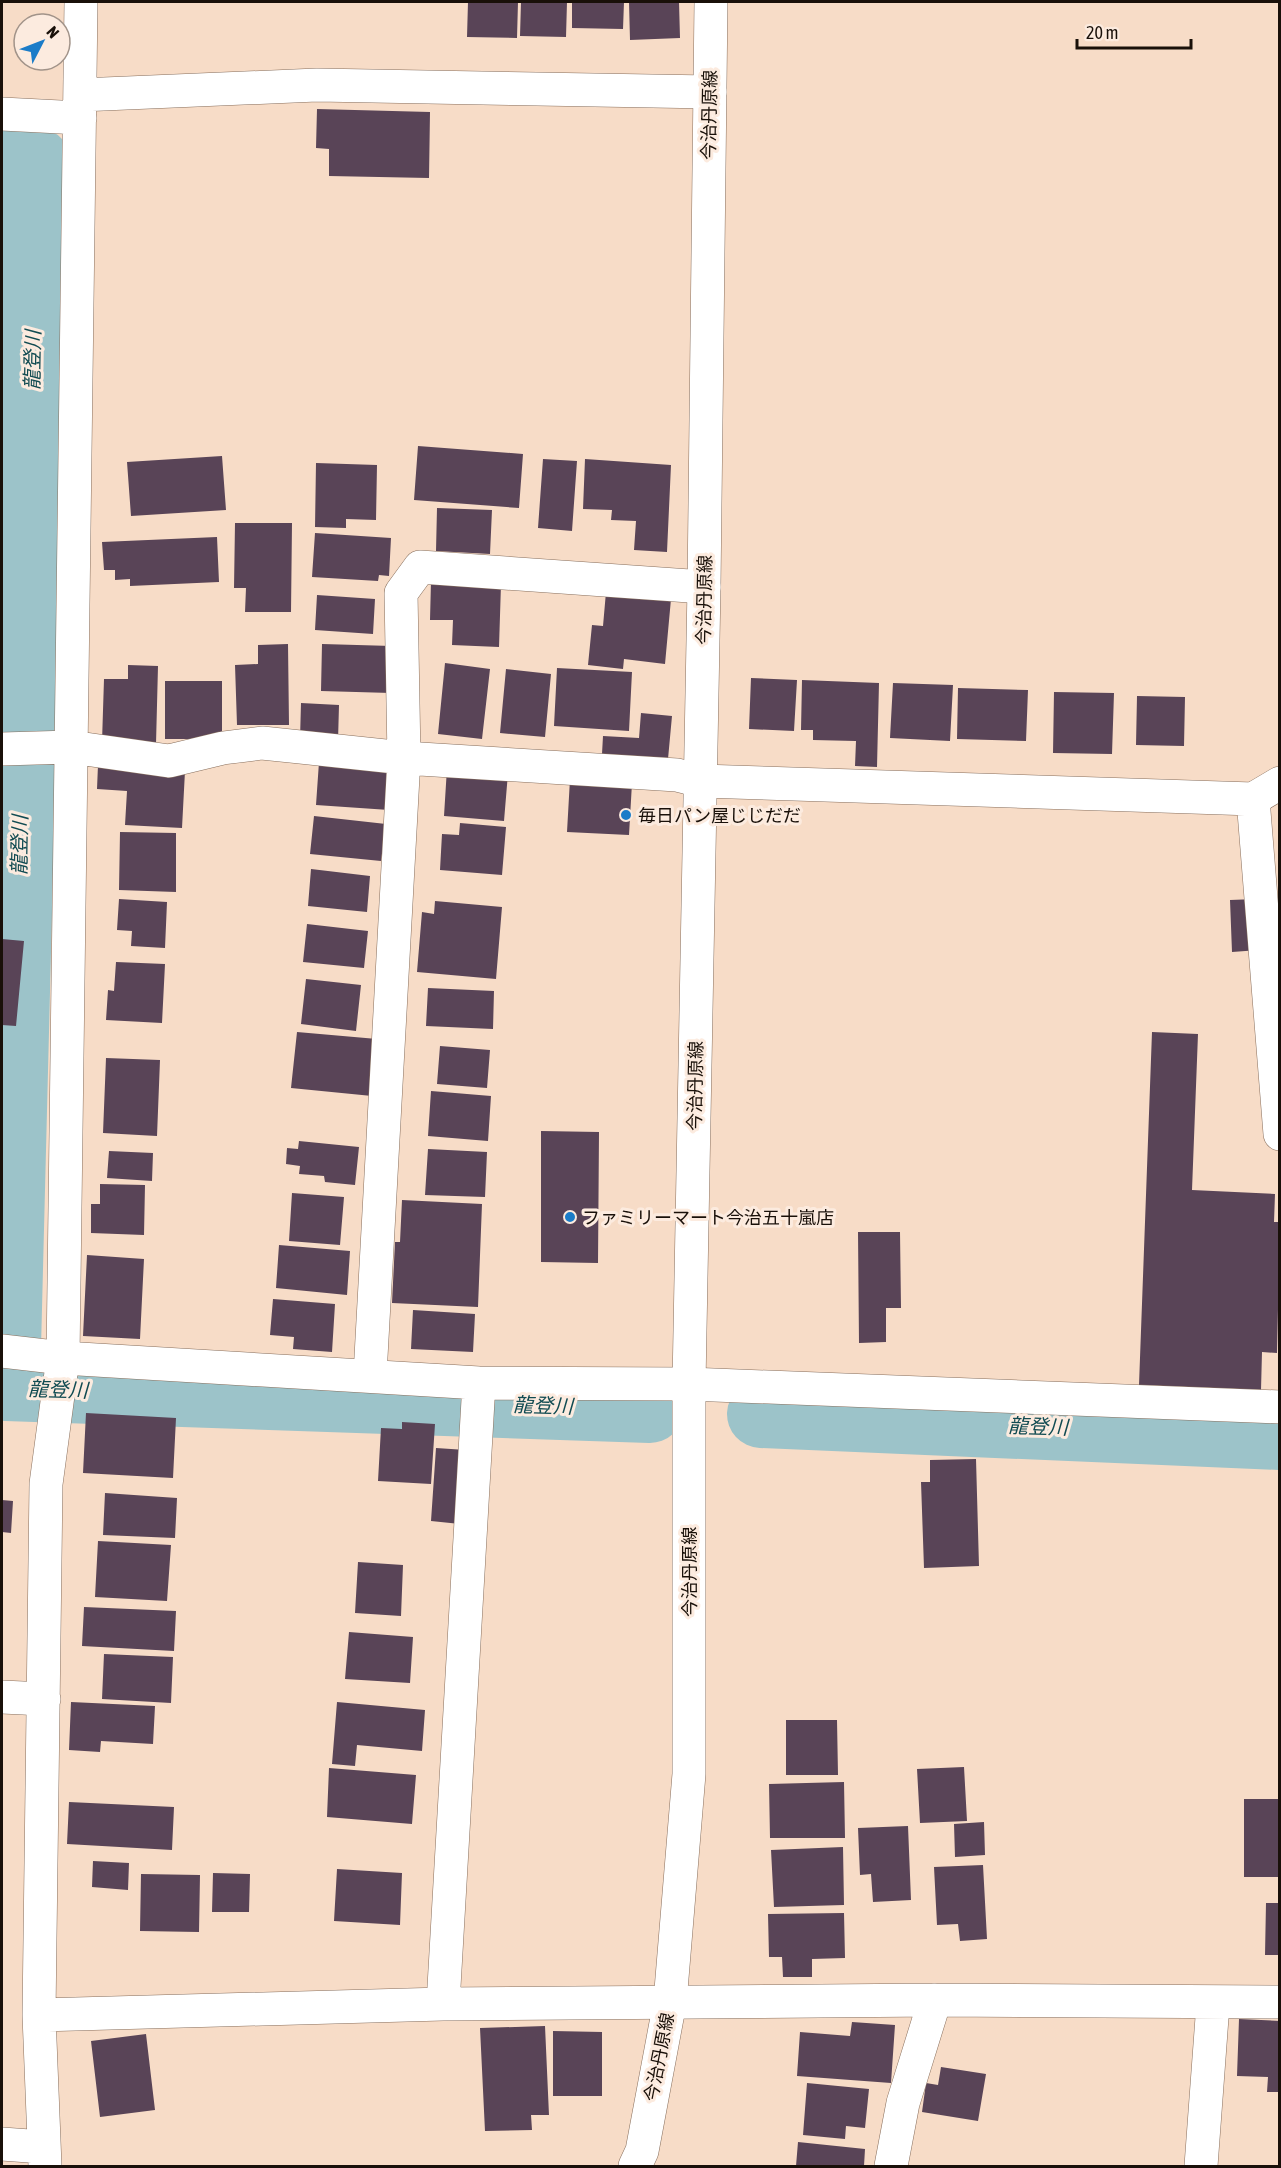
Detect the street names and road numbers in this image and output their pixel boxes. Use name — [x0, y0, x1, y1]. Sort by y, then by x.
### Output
street label: 今治丹原線 — [698, 70, 720, 160]
street label: 今治丹原線 — [693, 555, 715, 645]
street label: 今治丹原線 — [684, 1041, 706, 1131]
street label: 今治丹原線 — [679, 1527, 700, 1617]
street label: 今治丹原線 — [640, 2011, 678, 2103]

